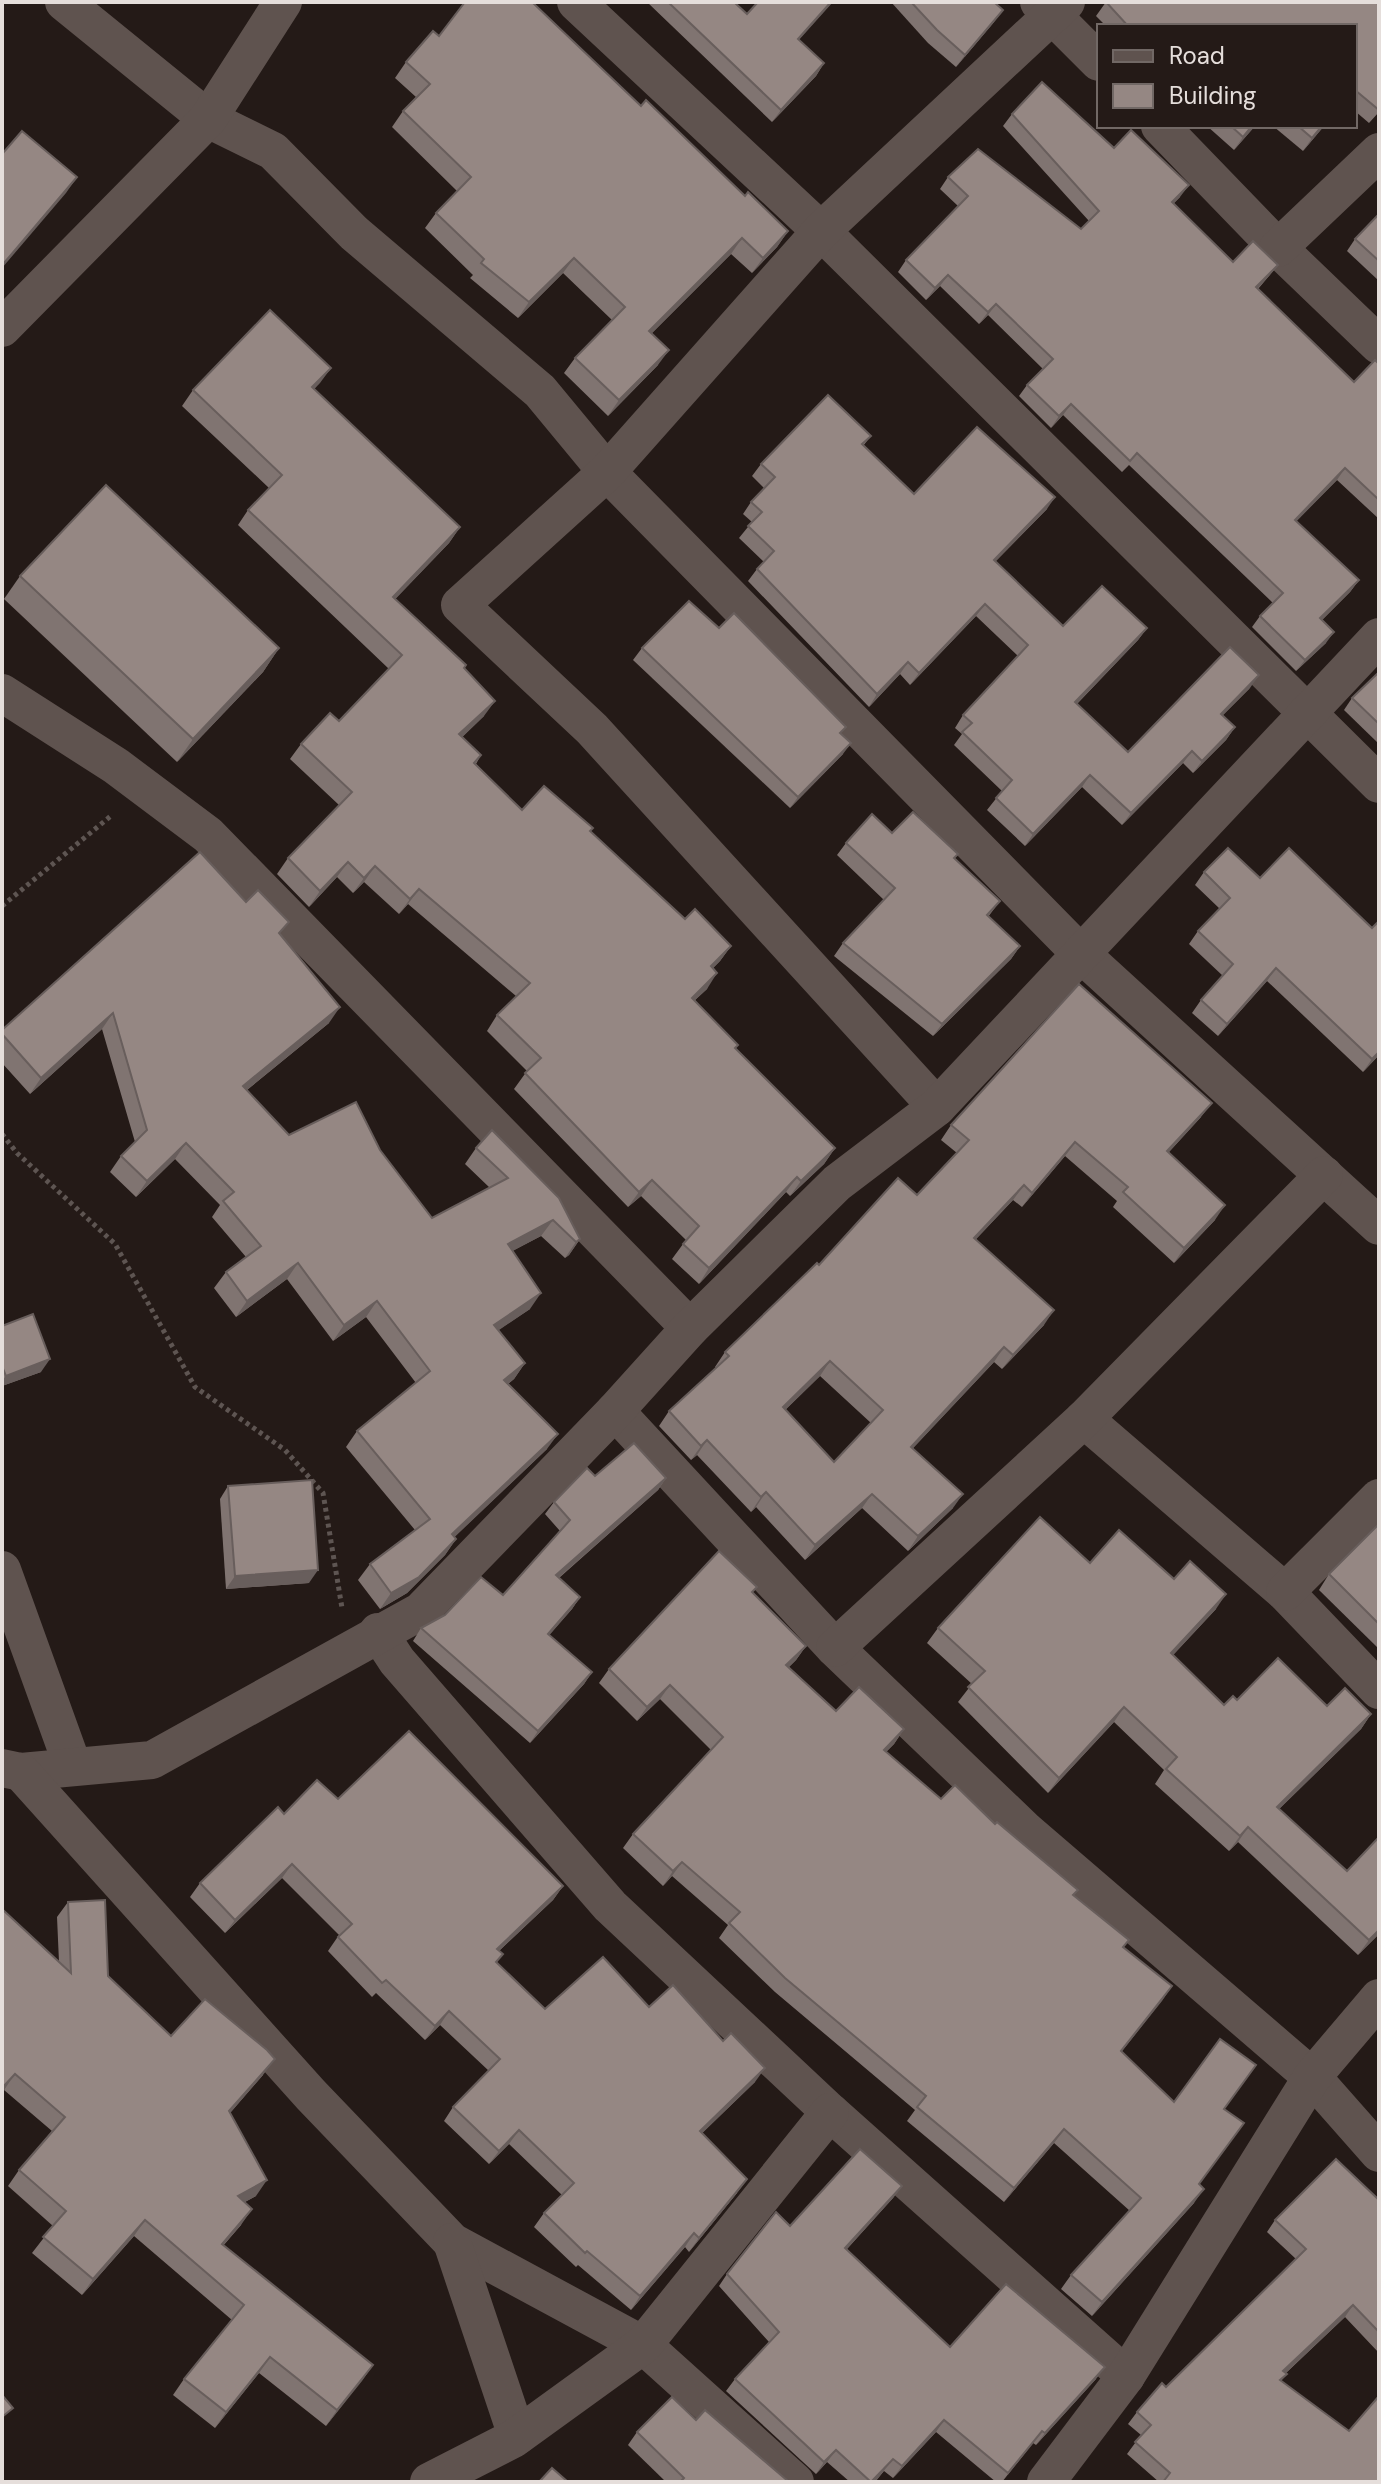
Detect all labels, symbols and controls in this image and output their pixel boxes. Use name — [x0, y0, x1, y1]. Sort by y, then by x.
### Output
legend — [1097, 24, 1357, 128]
text: Road — [1169, 40, 1225, 71]
text: Building — [1169, 80, 1256, 111]

